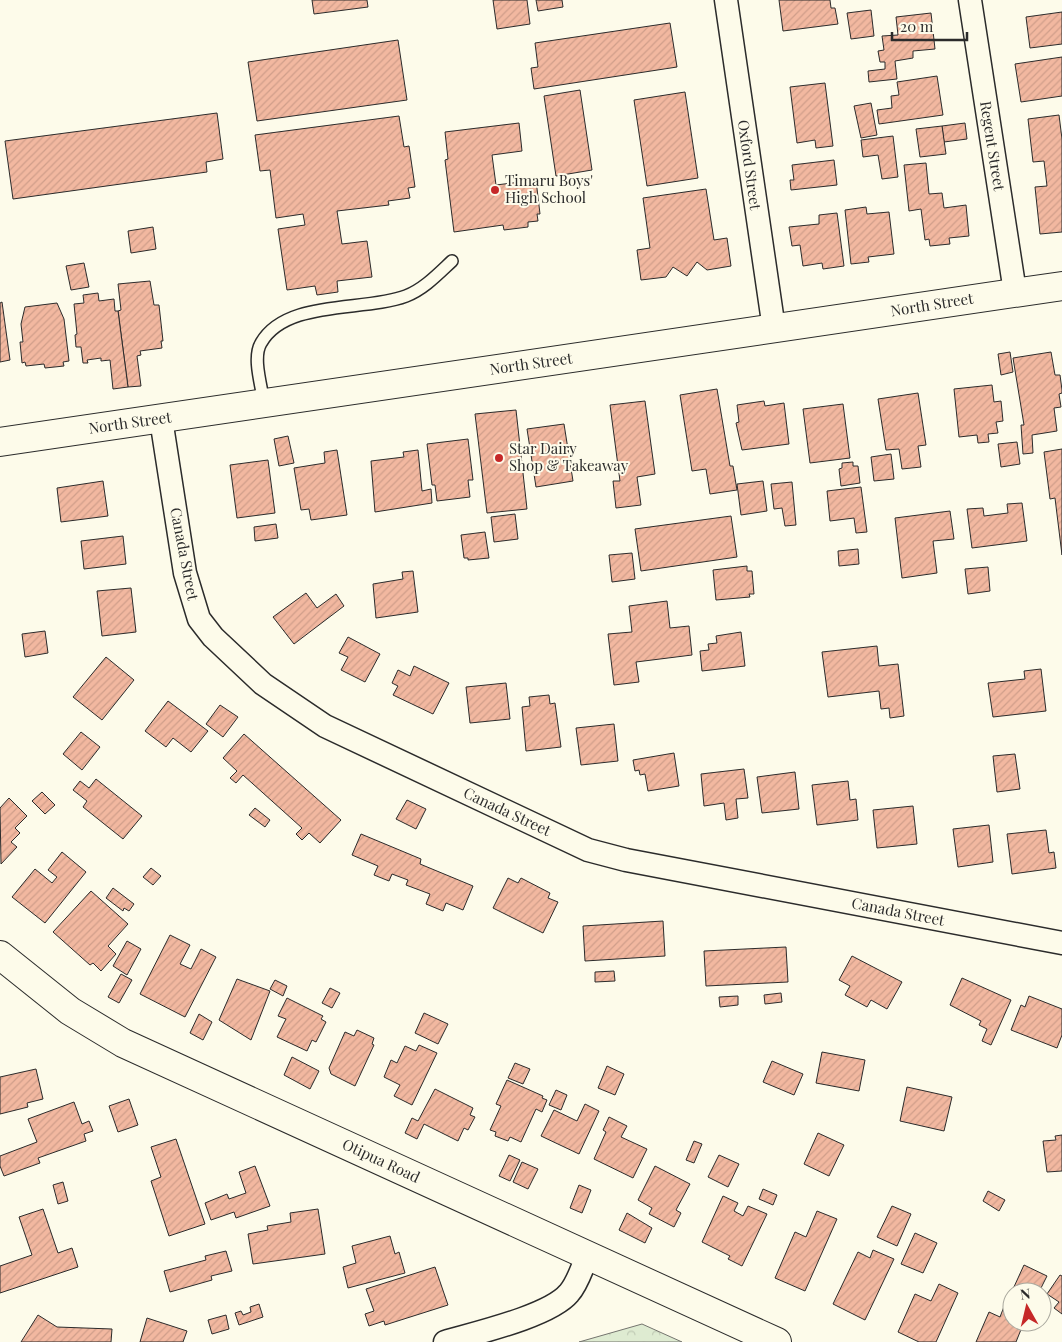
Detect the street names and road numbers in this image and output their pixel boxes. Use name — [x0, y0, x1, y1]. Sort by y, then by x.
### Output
street label: Regent Street — [976, 99, 1010, 193]
street label: Oxford Street — [734, 119, 766, 212]
street label: North Street — [889, 288, 975, 320]
street label: North Street — [488, 347, 574, 379]
street label: North Street — [87, 406, 173, 438]
street label: Canada Street — [166, 506, 204, 603]
street label: Canada Street — [460, 782, 555, 840]
street label: Canada Street — [850, 892, 947, 930]
street label: Otipua Road — [339, 1133, 424, 1187]

